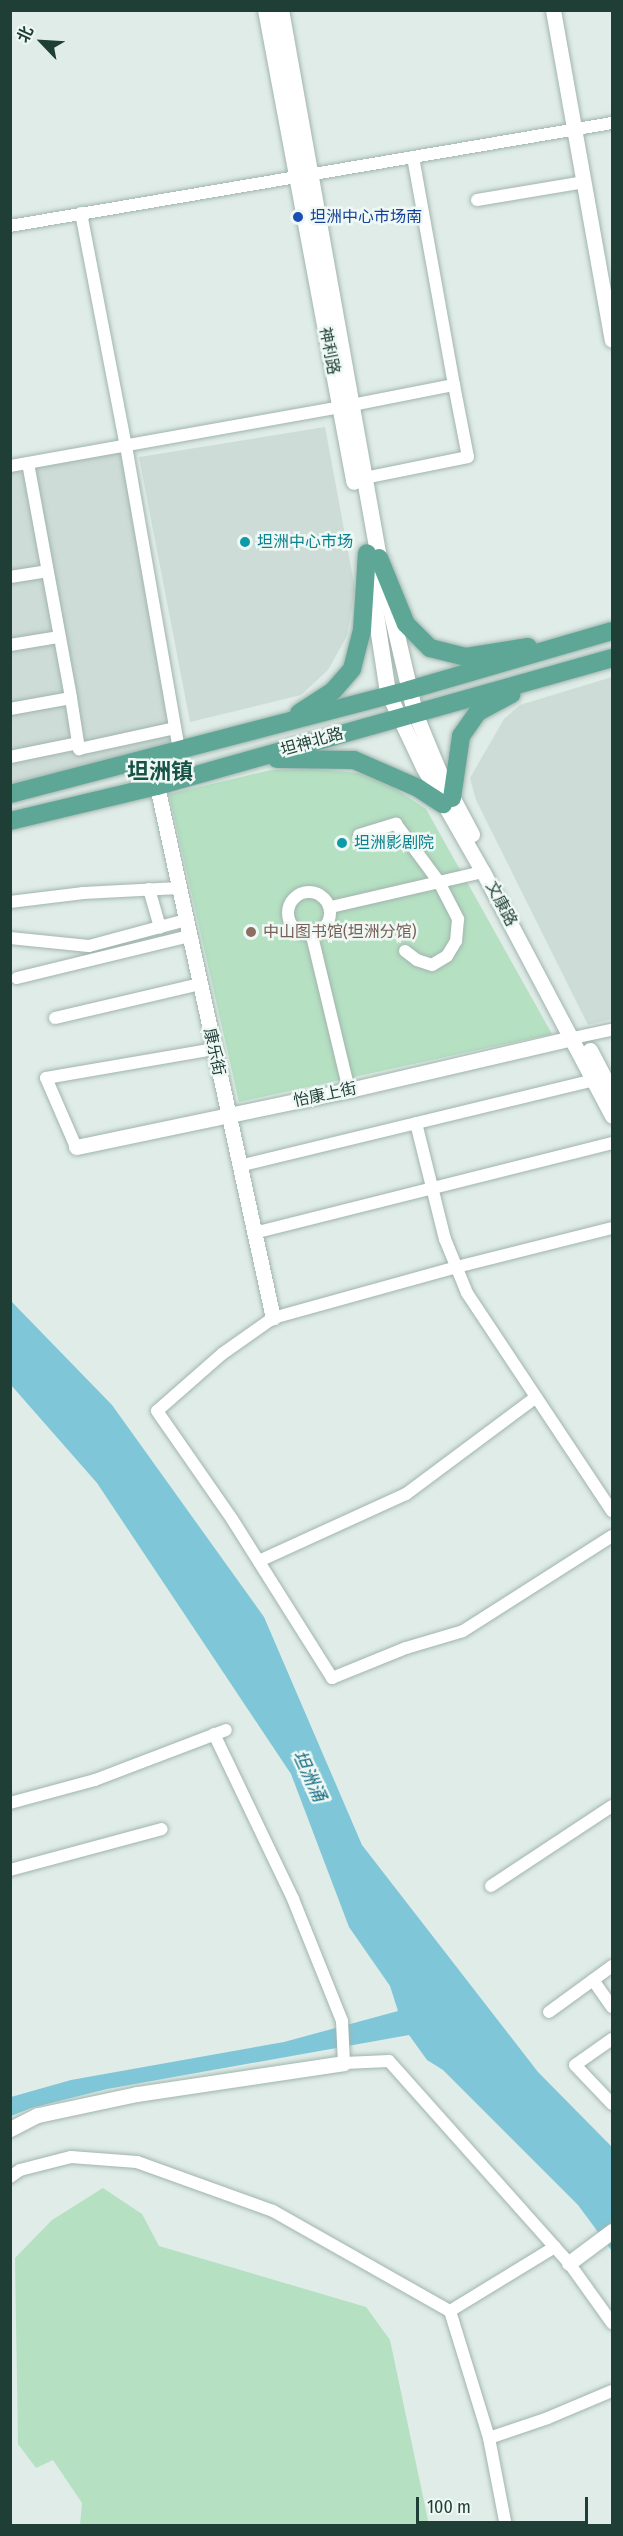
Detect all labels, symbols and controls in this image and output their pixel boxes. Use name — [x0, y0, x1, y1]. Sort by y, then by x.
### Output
north arrow — [12, 12, 72, 72]
text: 北 — [13, 23, 37, 45]
place label: 坦洲中心市场南 — [310, 207, 422, 227]
marker: 坦洲中心市场南 — [291, 210, 305, 224]
street label: 神利路 — [315, 326, 343, 376]
place label: 坦洲中心市场 — [257, 532, 353, 552]
marker: 坦洲中心市场 — [238, 535, 252, 549]
street label: 坦神北路 — [279, 724, 345, 760]
district label: 坦洲镇 — [127, 759, 193, 785]
place label: 坦洲影剧院 — [354, 833, 434, 853]
marker: 坦洲影剧院 — [335, 836, 349, 850]
street label: 文康路 — [481, 878, 521, 930]
place label: 中山图书馆(坦洲分馆) — [263, 922, 416, 942]
marker: 中山图书馆(坦洲分馆) — [244, 925, 258, 939]
street label: 康乐街 — [200, 1027, 228, 1077]
street label: 怡康上街 — [292, 1079, 358, 1111]
water label: 坦洲涌 — [288, 1747, 330, 1805]
scale bar — [419, 2485, 592, 2523]
text: 100 m — [427, 2496, 471, 2518]

